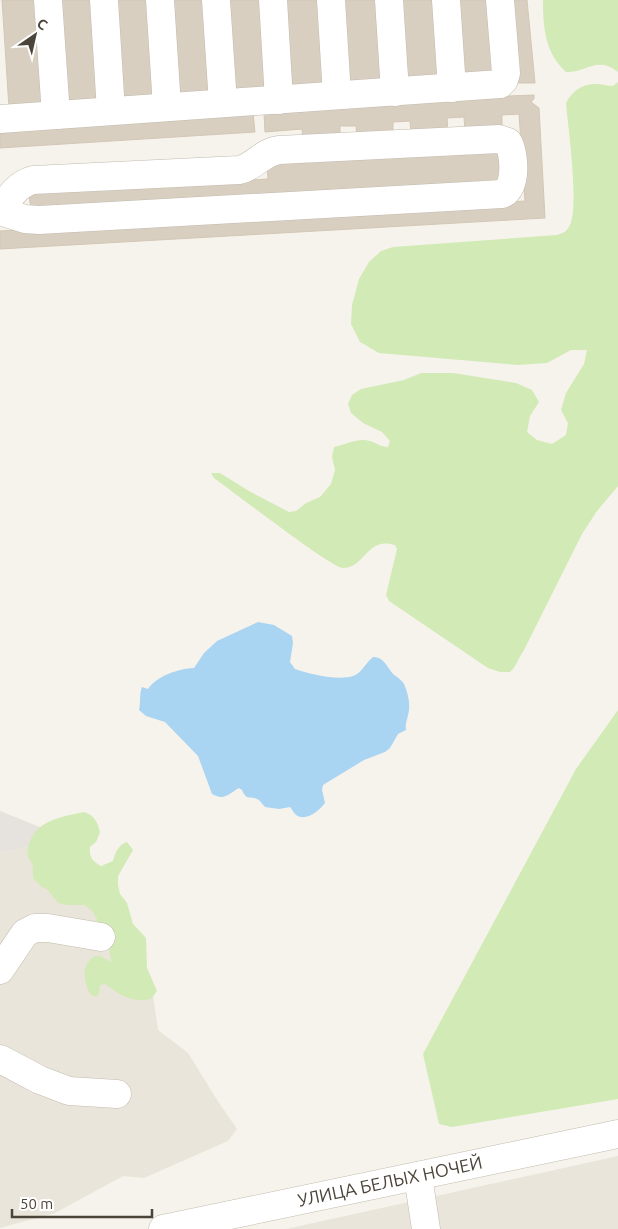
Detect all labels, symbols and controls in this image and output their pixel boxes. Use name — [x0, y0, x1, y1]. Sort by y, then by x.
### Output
north arrow — [10, 10, 60, 60]
text: С — [34, 15, 50, 33]
street label: УЛИЦА БЕЛЫХ НОЧЕЙ — [296, 1152, 484, 1210]
scale bar — [12, 1186, 152, 1218]
text: 50 m — [20, 1195, 53, 1212]

